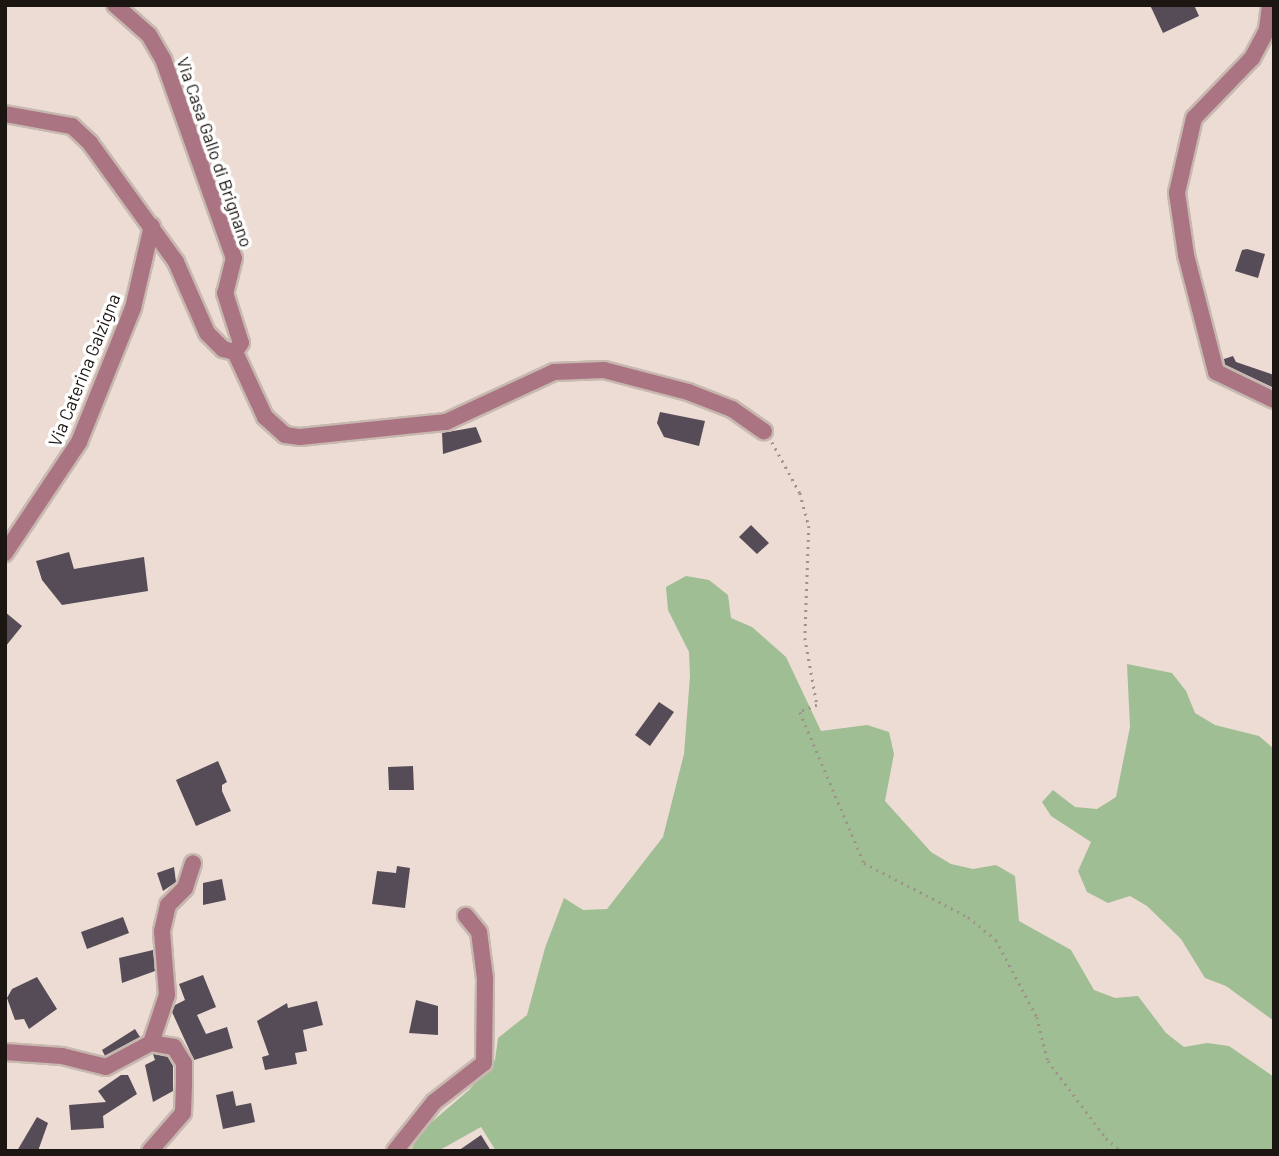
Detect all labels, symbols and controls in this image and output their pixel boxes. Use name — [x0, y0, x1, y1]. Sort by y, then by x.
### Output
street label: Via Casa Gallo di Brignano — [172, 54, 258, 250]
street label: Via Caterina Galzigna — [43, 290, 125, 450]

